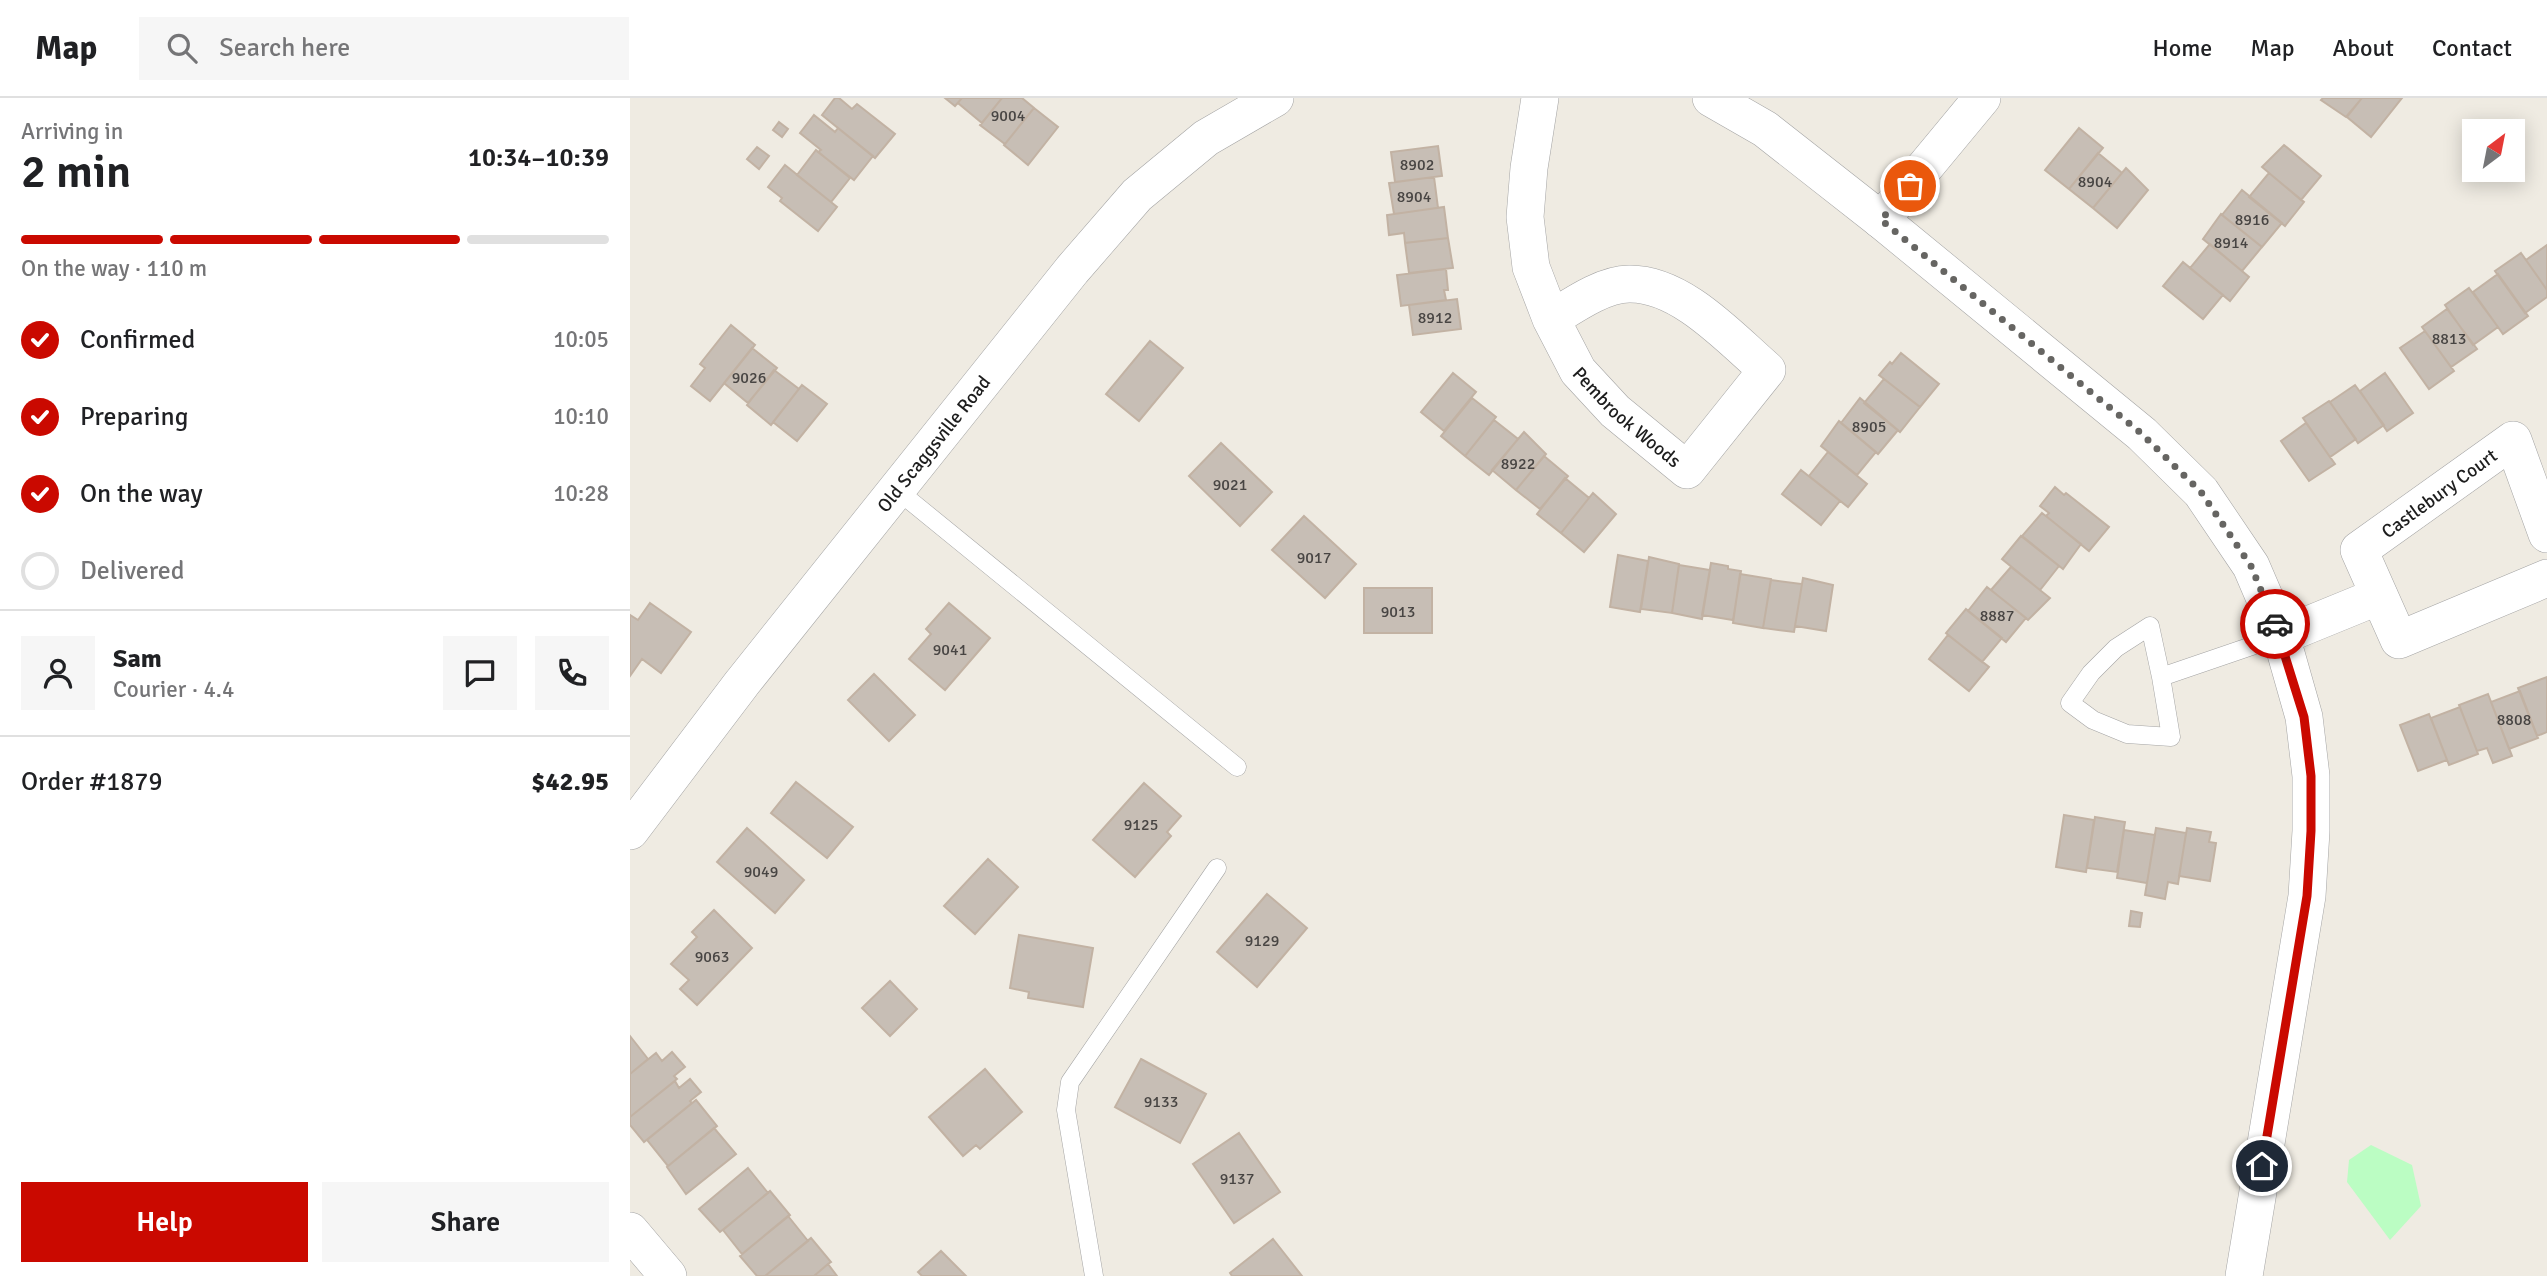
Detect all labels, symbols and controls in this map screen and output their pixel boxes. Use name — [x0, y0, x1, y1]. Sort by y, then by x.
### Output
search box — [139, 17, 629, 80]
text: Map — [35, 28, 97, 69]
icon: search — [163, 29, 201, 67]
text: Search here — [219, 32, 350, 64]
text: Home — [2152, 33, 2212, 63]
text: Map — [2250, 33, 2295, 63]
text: About — [2333, 33, 2394, 63]
text: Contact — [2432, 33, 2512, 63]
house number: 9004 — [991, 106, 1026, 126]
text: Arriving in — [21, 117, 123, 146]
north arrow — [2462, 119, 2525, 182]
map controls — [2462, 119, 2525, 182]
text: 10:34–10:39 — [468, 142, 609, 174]
text: 2 min — [21, 144, 131, 200]
house number: 8902 — [1400, 155, 1434, 175]
pin — [1880, 156, 1940, 216]
icon: bag — [1891, 167, 1929, 205]
house number: 8904 — [2078, 172, 2113, 192]
house number: 8904 — [1397, 187, 1432, 207]
house number: 8916 — [2235, 210, 2269, 230]
house number: 8914 — [2214, 233, 2249, 253]
text: On the way · 110 m — [21, 254, 207, 283]
house number: 8912 — [1418, 308, 1452, 328]
icon: check — [21, 321, 59, 359]
text: Confirmed — [80, 324, 195, 356]
text: 10:05 — [553, 325, 609, 354]
house number: 8813 — [2432, 329, 2466, 349]
street label: Pembrook Woods — [1567, 362, 1686, 473]
house number: 9026 — [732, 368, 766, 388]
street label: Old Scaggsville Road — [872, 371, 996, 518]
icon: check — [21, 398, 59, 436]
text: Preparing — [80, 401, 188, 433]
text: 10:10 — [553, 402, 609, 431]
house number: 8905 — [1852, 417, 1886, 437]
street label: Castlebury Court — [2377, 444, 2503, 544]
house number: 8922 — [1501, 454, 1535, 474]
icon: check — [21, 475, 59, 513]
house number: 9021 — [1213, 475, 1247, 495]
text: On the way — [80, 478, 203, 510]
text: 10:28 — [553, 479, 609, 508]
house number: 9017 — [1297, 548, 1331, 568]
text: Delivered — [80, 555, 185, 587]
courier — [2240, 589, 2310, 659]
house number: 9013 — [1381, 602, 1415, 622]
icon: car — [2256, 605, 2294, 643]
house number: 8887 — [1980, 606, 2014, 626]
button: person — [21, 636, 95, 710]
button: chat — [443, 636, 517, 710]
button: phone — [535, 636, 609, 710]
house number: 9041 — [933, 640, 967, 660]
text: Sam — [113, 643, 162, 675]
text: Courier · 4.4 — [113, 675, 234, 704]
house number: 8808 — [2497, 710, 2531, 730]
text: Order #1879 — [21, 766, 162, 798]
text: $42.95 — [531, 766, 609, 798]
house number: 9125 — [1124, 815, 1158, 835]
house number: 9049 — [744, 862, 778, 882]
house number: 9129 — [1245, 931, 1279, 951]
house number: 9063 — [695, 947, 729, 967]
house number: 9133 — [1144, 1092, 1178, 1112]
pin — [2232, 1136, 2292, 1196]
icon: home — [2243, 1147, 2281, 1185]
house number: 9137 — [1220, 1169, 1254, 1189]
button: Help — [21, 1182, 308, 1262]
button: Share — [322, 1182, 609, 1262]

